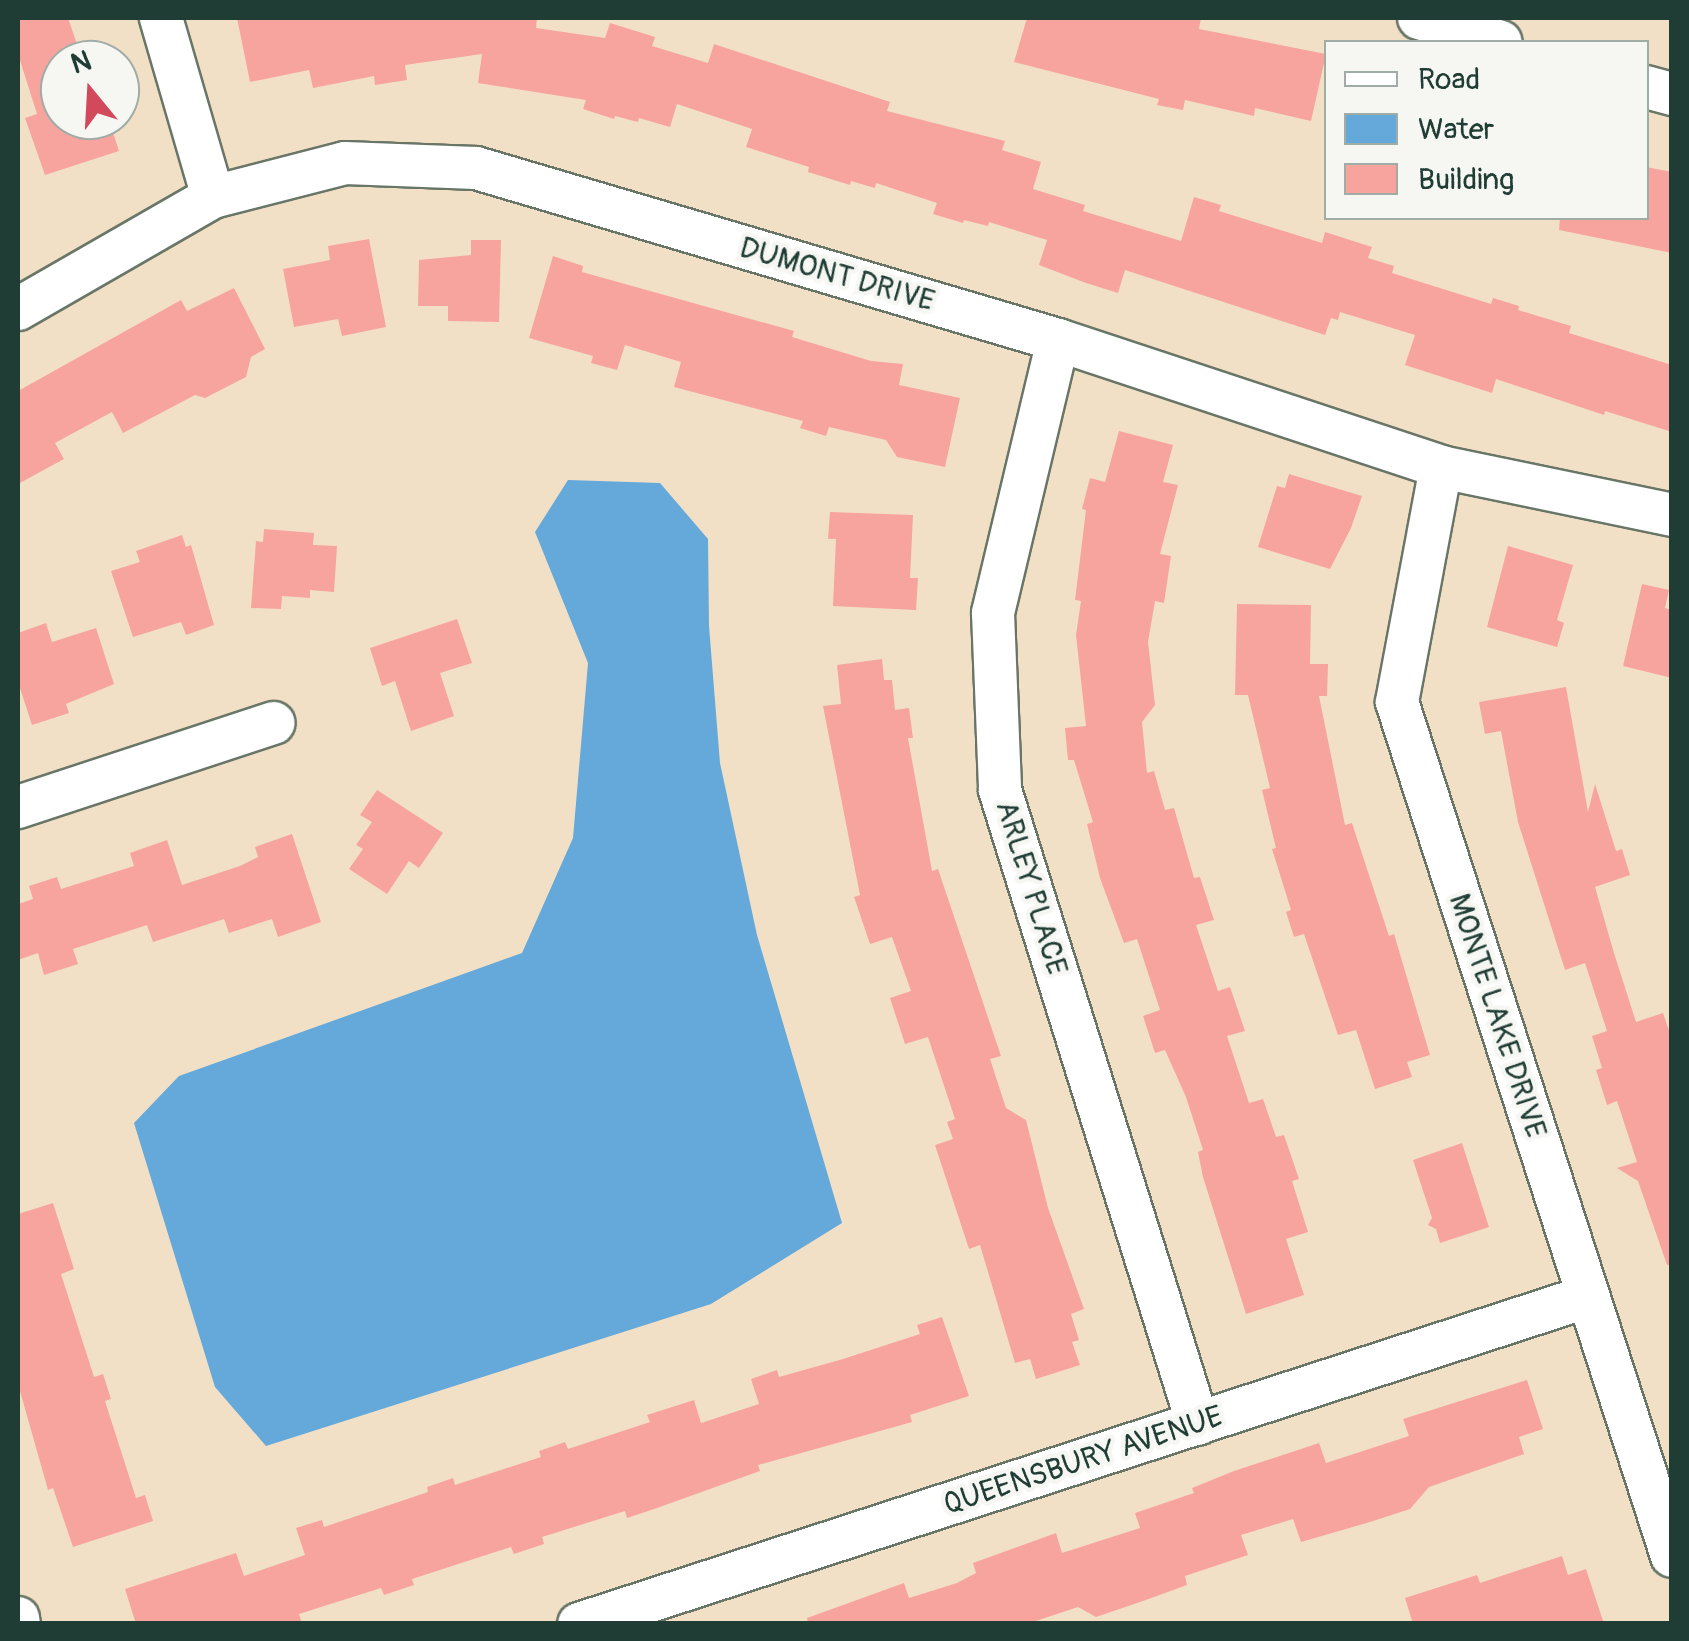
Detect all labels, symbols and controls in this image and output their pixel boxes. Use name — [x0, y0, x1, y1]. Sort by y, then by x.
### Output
north arrow — [40, 40, 140, 140]
legend — [1324, 40, 1649, 220]
text: N — [67, 43, 96, 82]
text: Road — [1418, 61, 1480, 98]
text: Water — [1418, 111, 1494, 148]
text: Building — [1418, 161, 1514, 198]
street label: DUMONT DRIVE — [735, 230, 939, 320]
street label: ARLEY PLACE — [987, 796, 1075, 980]
street label: MONTE LAKE DRIVE — [1441, 889, 1553, 1143]
street label: QUEENSBURY AVENUE — [939, 1399, 1227, 1523]

